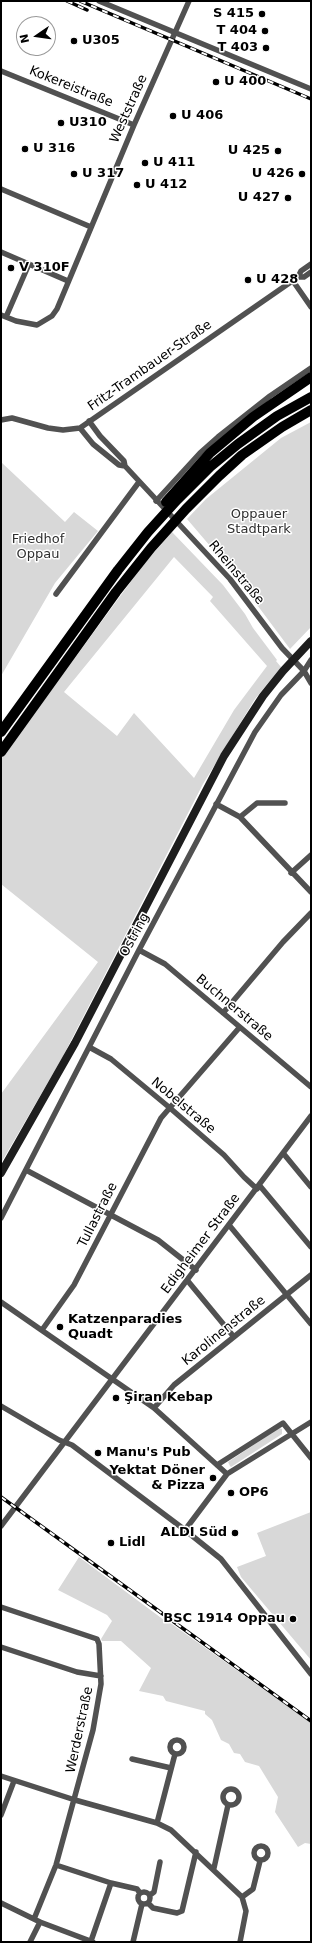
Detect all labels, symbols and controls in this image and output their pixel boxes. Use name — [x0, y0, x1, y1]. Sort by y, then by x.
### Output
place label: S 415 — [213, 6, 254, 22]
marker: S 415 — [257, 9, 267, 19]
north arrow — [16, 16, 56, 56]
place label: T 404 — [216, 23, 257, 39]
marker: T 404 — [260, 26, 270, 36]
text: N — [17, 33, 32, 45]
place label: U305 — [82, 33, 120, 49]
marker: U305 — [69, 36, 79, 46]
place label: T 403 — [217, 40, 258, 56]
marker: T 403 — [261, 43, 271, 53]
street label: Kokereistraße — [27, 63, 115, 111]
street label: Weststraße — [107, 72, 151, 146]
place label: U 400 — [224, 74, 266, 90]
marker: U 400 — [211, 77, 221, 87]
place label: U 406 — [181, 108, 223, 124]
marker: U 406 — [168, 111, 178, 121]
place label: U310 — [69, 115, 107, 131]
marker: U310 — [56, 118, 66, 128]
place label: U 316 — [33, 141, 75, 157]
place label: U 425 — [228, 143, 270, 159]
marker: U 316 — [20, 144, 30, 154]
marker: U 425 — [273, 146, 283, 156]
place label: U 411 — [153, 155, 195, 171]
marker: U 411 — [140, 158, 150, 168]
place label: U 317 — [82, 166, 124, 182]
place label: U 426 — [252, 166, 294, 182]
marker: U 317 — [69, 169, 79, 179]
marker: U 426 — [297, 169, 307, 179]
place label: U 412 — [145, 177, 187, 193]
marker: U 412 — [132, 180, 142, 190]
place label: U 427 — [238, 190, 280, 206]
marker: U 427 — [283, 193, 293, 203]
place label: V 310F — [19, 260, 70, 276]
marker: V 310F — [6, 263, 16, 273]
place label: U 428 — [256, 272, 298, 288]
marker: U 428 — [243, 275, 253, 285]
street label: Fritz-Trambauer-Straße — [85, 317, 215, 415]
park label: Oppauer Stadtpark — [227, 507, 291, 538]
park label: Friedhof Oppau — [12, 532, 64, 563]
street label: Rheinstraße — [205, 538, 267, 608]
street label: Ostring — [117, 910, 153, 960]
street label: Buchnerstraße — [192, 971, 276, 1045]
street label: Nobelstraße — [148, 1075, 218, 1137]
street label: Tullastraße — [75, 1180, 121, 1250]
street label: Edigheimer Straße — [158, 1191, 244, 1297]
street label: Karolinenstraße — [179, 1293, 269, 1369]
place label: Katzenparadies Quadt — [68, 1312, 182, 1343]
marker: Katzenparadies Quadt — [55, 1322, 65, 1332]
place label: Şiran Kebap — [124, 1390, 213, 1406]
marker: Şiran Kebap — [111, 1393, 121, 1403]
place label: Manu's Pub — [106, 1445, 191, 1461]
marker: Manu's Pub — [93, 1448, 103, 1458]
place label: Yektat Döner & Pizza — [109, 1463, 205, 1494]
marker: Yektat Döner & Pizza — [208, 1473, 218, 1483]
place label: OP6 — [239, 1485, 269, 1501]
marker: OP6 — [226, 1488, 236, 1498]
place label: ALDI Süd — [161, 1525, 227, 1541]
marker: ALDI Süd — [230, 1528, 240, 1538]
place label: Lidl — [119, 1535, 146, 1551]
marker: Lidl — [106, 1538, 116, 1548]
place label: BSC 1914 Oppau — [163, 1611, 285, 1627]
marker: BSC 1914 Oppau — [288, 1614, 298, 1624]
street label: Werderstraße — [63, 1685, 97, 1775]

